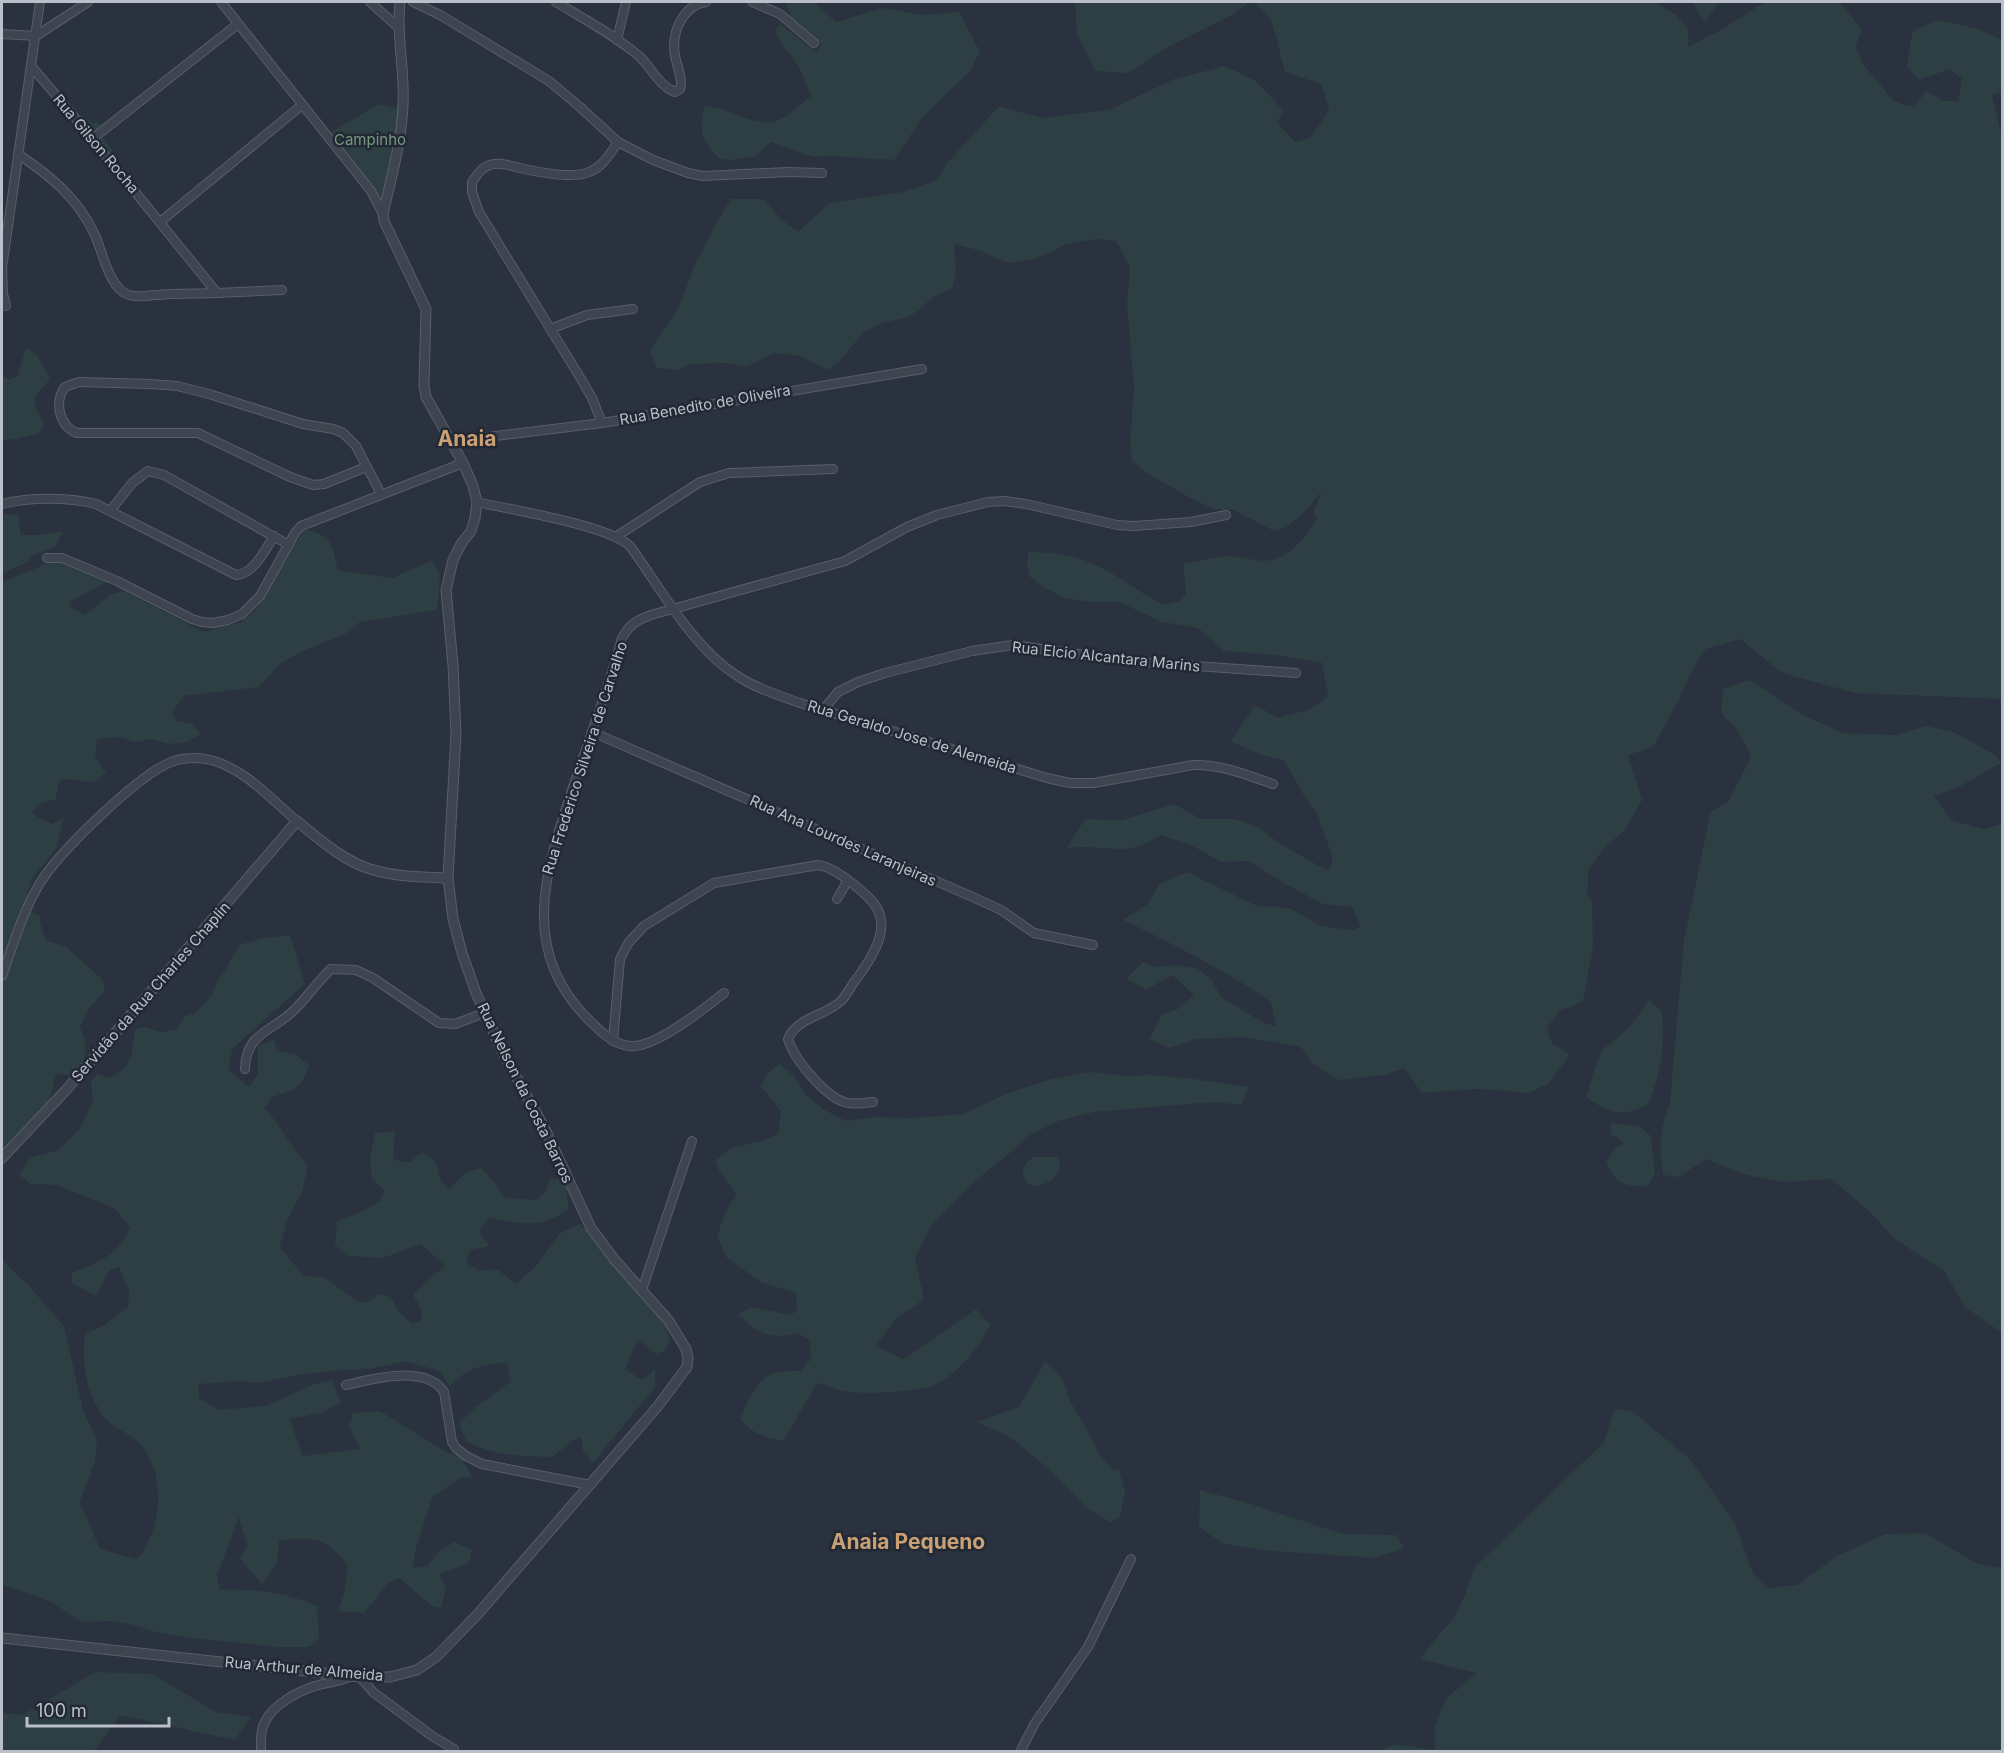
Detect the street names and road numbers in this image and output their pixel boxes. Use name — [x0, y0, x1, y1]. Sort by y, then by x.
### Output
street label: Rua Gilson Rocha — [49, 90, 143, 197]
street label: Rua Benedito de Oliveira — [618, 380, 792, 429]
street label: Rua Elcio Alcantara Marins — [1011, 637, 1201, 676]
street label: Rua Frederico Silveira de Carvalho — [538, 639, 631, 877]
street label: Rua Geraldo Jose de Alemeida — [805, 696, 1019, 777]
street label: Rua Ana Lourdes Laranjeiras — [747, 791, 940, 890]
street label: Servidão da Rua Charles Chaplin — [67, 898, 234, 1086]
street label: Rua Nelson da Costa Barros — [473, 999, 578, 1186]
street label: Rua Arthur de Almeida — [224, 1652, 384, 1685]

